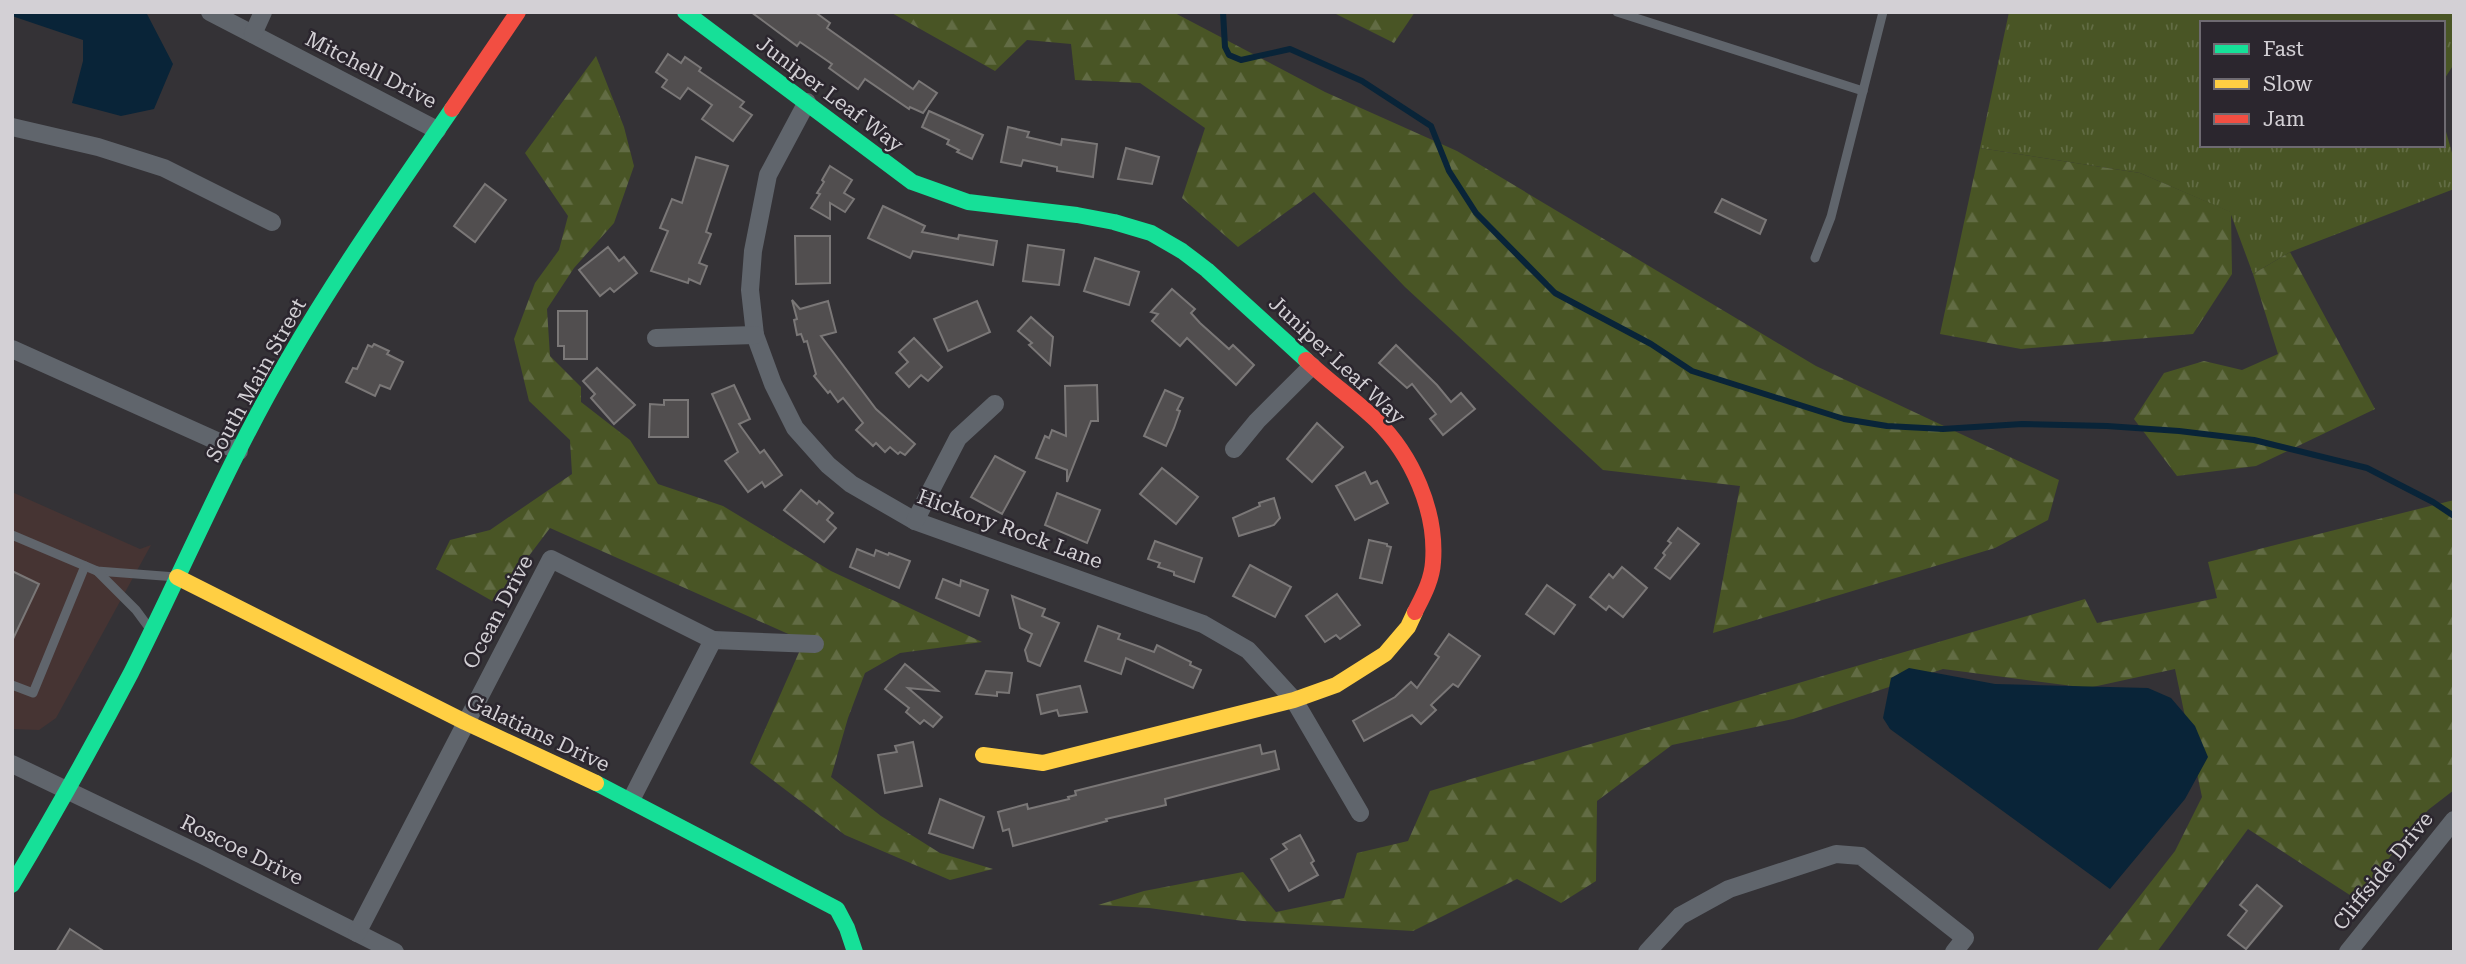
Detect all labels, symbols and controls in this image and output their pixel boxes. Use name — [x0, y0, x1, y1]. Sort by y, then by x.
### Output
legend — [2200, 21, 2445, 147]
street label: Mitchell Drive — [301, 27, 441, 113]
street label: Juniper Leaf Way — [752, 31, 908, 157]
text: Fast — [2263, 37, 2304, 61]
text: Slow — [2263, 72, 2313, 96]
text: Jam — [2263, 107, 2305, 131]
street label: Juniper Leaf Way — [1264, 291, 1410, 430]
street label: South Main Street — [201, 294, 311, 466]
street label: Hickory Rock Lane — [914, 484, 1106, 574]
street label: Ocean Drive — [458, 551, 538, 673]
street label: Galatians Drive — [463, 689, 613, 777]
street label: Cliffside Drive — [2328, 807, 2438, 935]
street label: Roscoe Drive — [177, 810, 307, 890]

